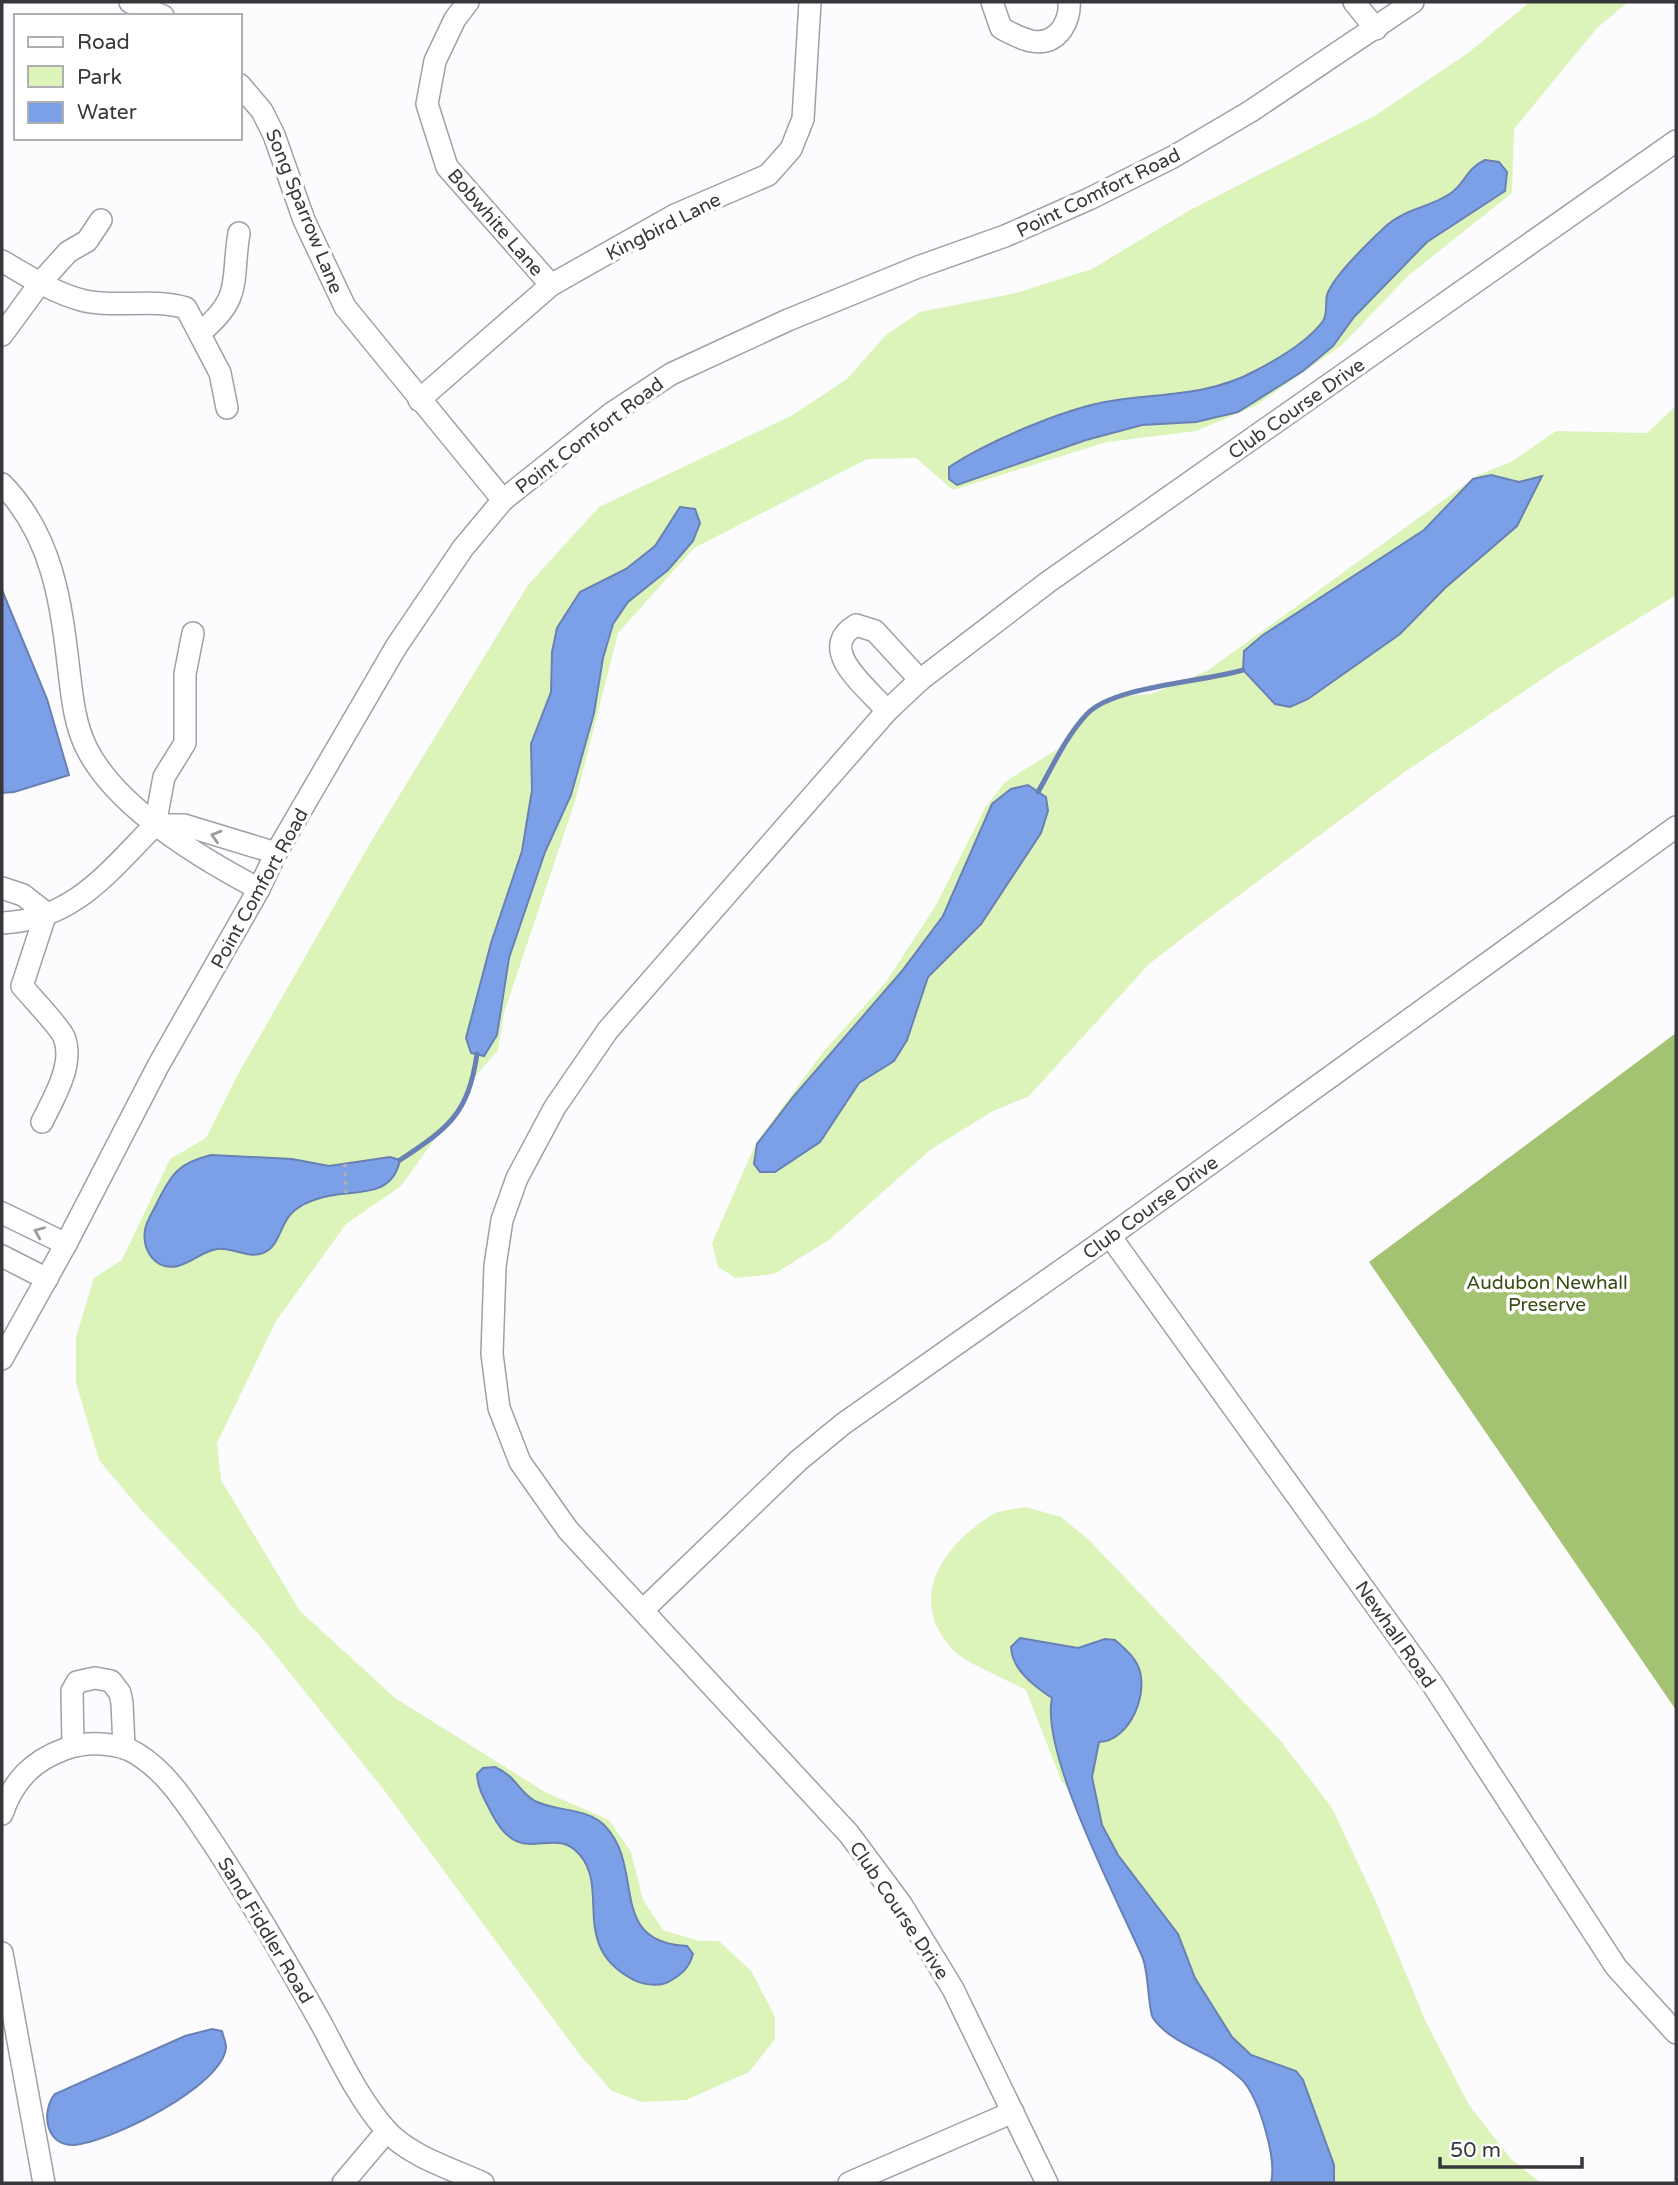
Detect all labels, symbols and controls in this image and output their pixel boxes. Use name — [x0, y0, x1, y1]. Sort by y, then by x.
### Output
legend — [14, 14, 242, 140]
text: Road — [77, 30, 130, 55]
text: Park — [77, 65, 122, 90]
text: Water — [77, 100, 137, 125]
street label: Song Sparrow Lane — [261, 126, 347, 297]
street label: Point Comfort Road — [1013, 144, 1184, 242]
street label: Bobwhite Lane — [443, 165, 548, 281]
street label: Kingbird Lane — [603, 189, 724, 265]
street label: Club Course Drive — [1224, 354, 1369, 464]
street label: Point Comfort Road — [511, 373, 668, 499]
street label: Point Comfort Road — [207, 805, 313, 972]
one-way arrow — [210, 829, 222, 844]
street label: Club Course Drive — [1079, 1151, 1222, 1264]
one-way arrow — [33, 1226, 46, 1240]
park label: Audubon Newhall Preserve — [1466, 1272, 1628, 1316]
street label: Newhall Road — [1350, 1577, 1440, 1692]
street label: Club Course Drive — [845, 1838, 953, 1984]
street label: Sand Fiddler Road — [213, 1854, 317, 2007]
scale bar — [1440, 2126, 1582, 2170]
text: 50 m — [1450, 2138, 1501, 2163]

